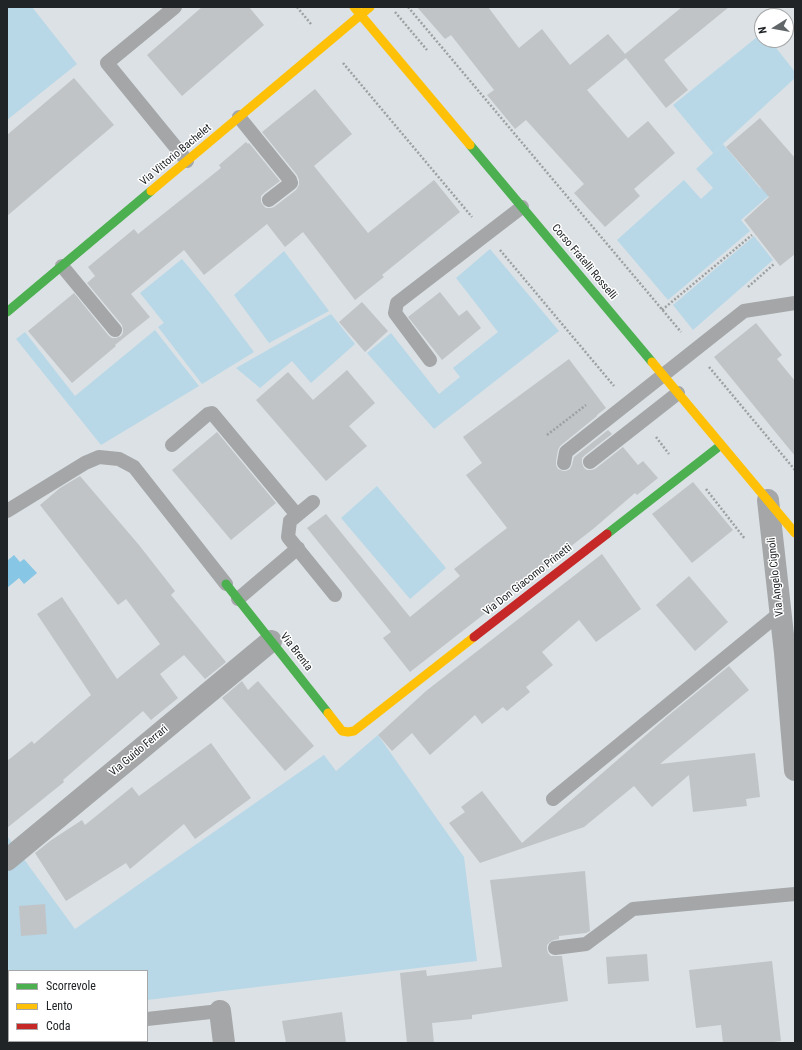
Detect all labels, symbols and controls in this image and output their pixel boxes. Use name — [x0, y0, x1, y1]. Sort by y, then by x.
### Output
north arrow — [754, 8, 794, 48]
text: N — [756, 26, 770, 35]
street label: Via Vittorio Bachelet — [138, 121, 214, 189]
street label: Corso Fratelli Rosselli — [549, 222, 619, 302]
street label: Via Angelo Cignoli — [765, 537, 787, 617]
street label: Via Don Giacomo Prinetti — [481, 541, 575, 619]
street label: Via Brenta — [277, 630, 315, 674]
street label: Via Guido Ferrari — [107, 723, 171, 779]
legend — [8, 970, 148, 1042]
text: Scorrevole — [46, 979, 96, 993]
text: Lento — [46, 999, 73, 1013]
text: Coda — [46, 1019, 71, 1033]

